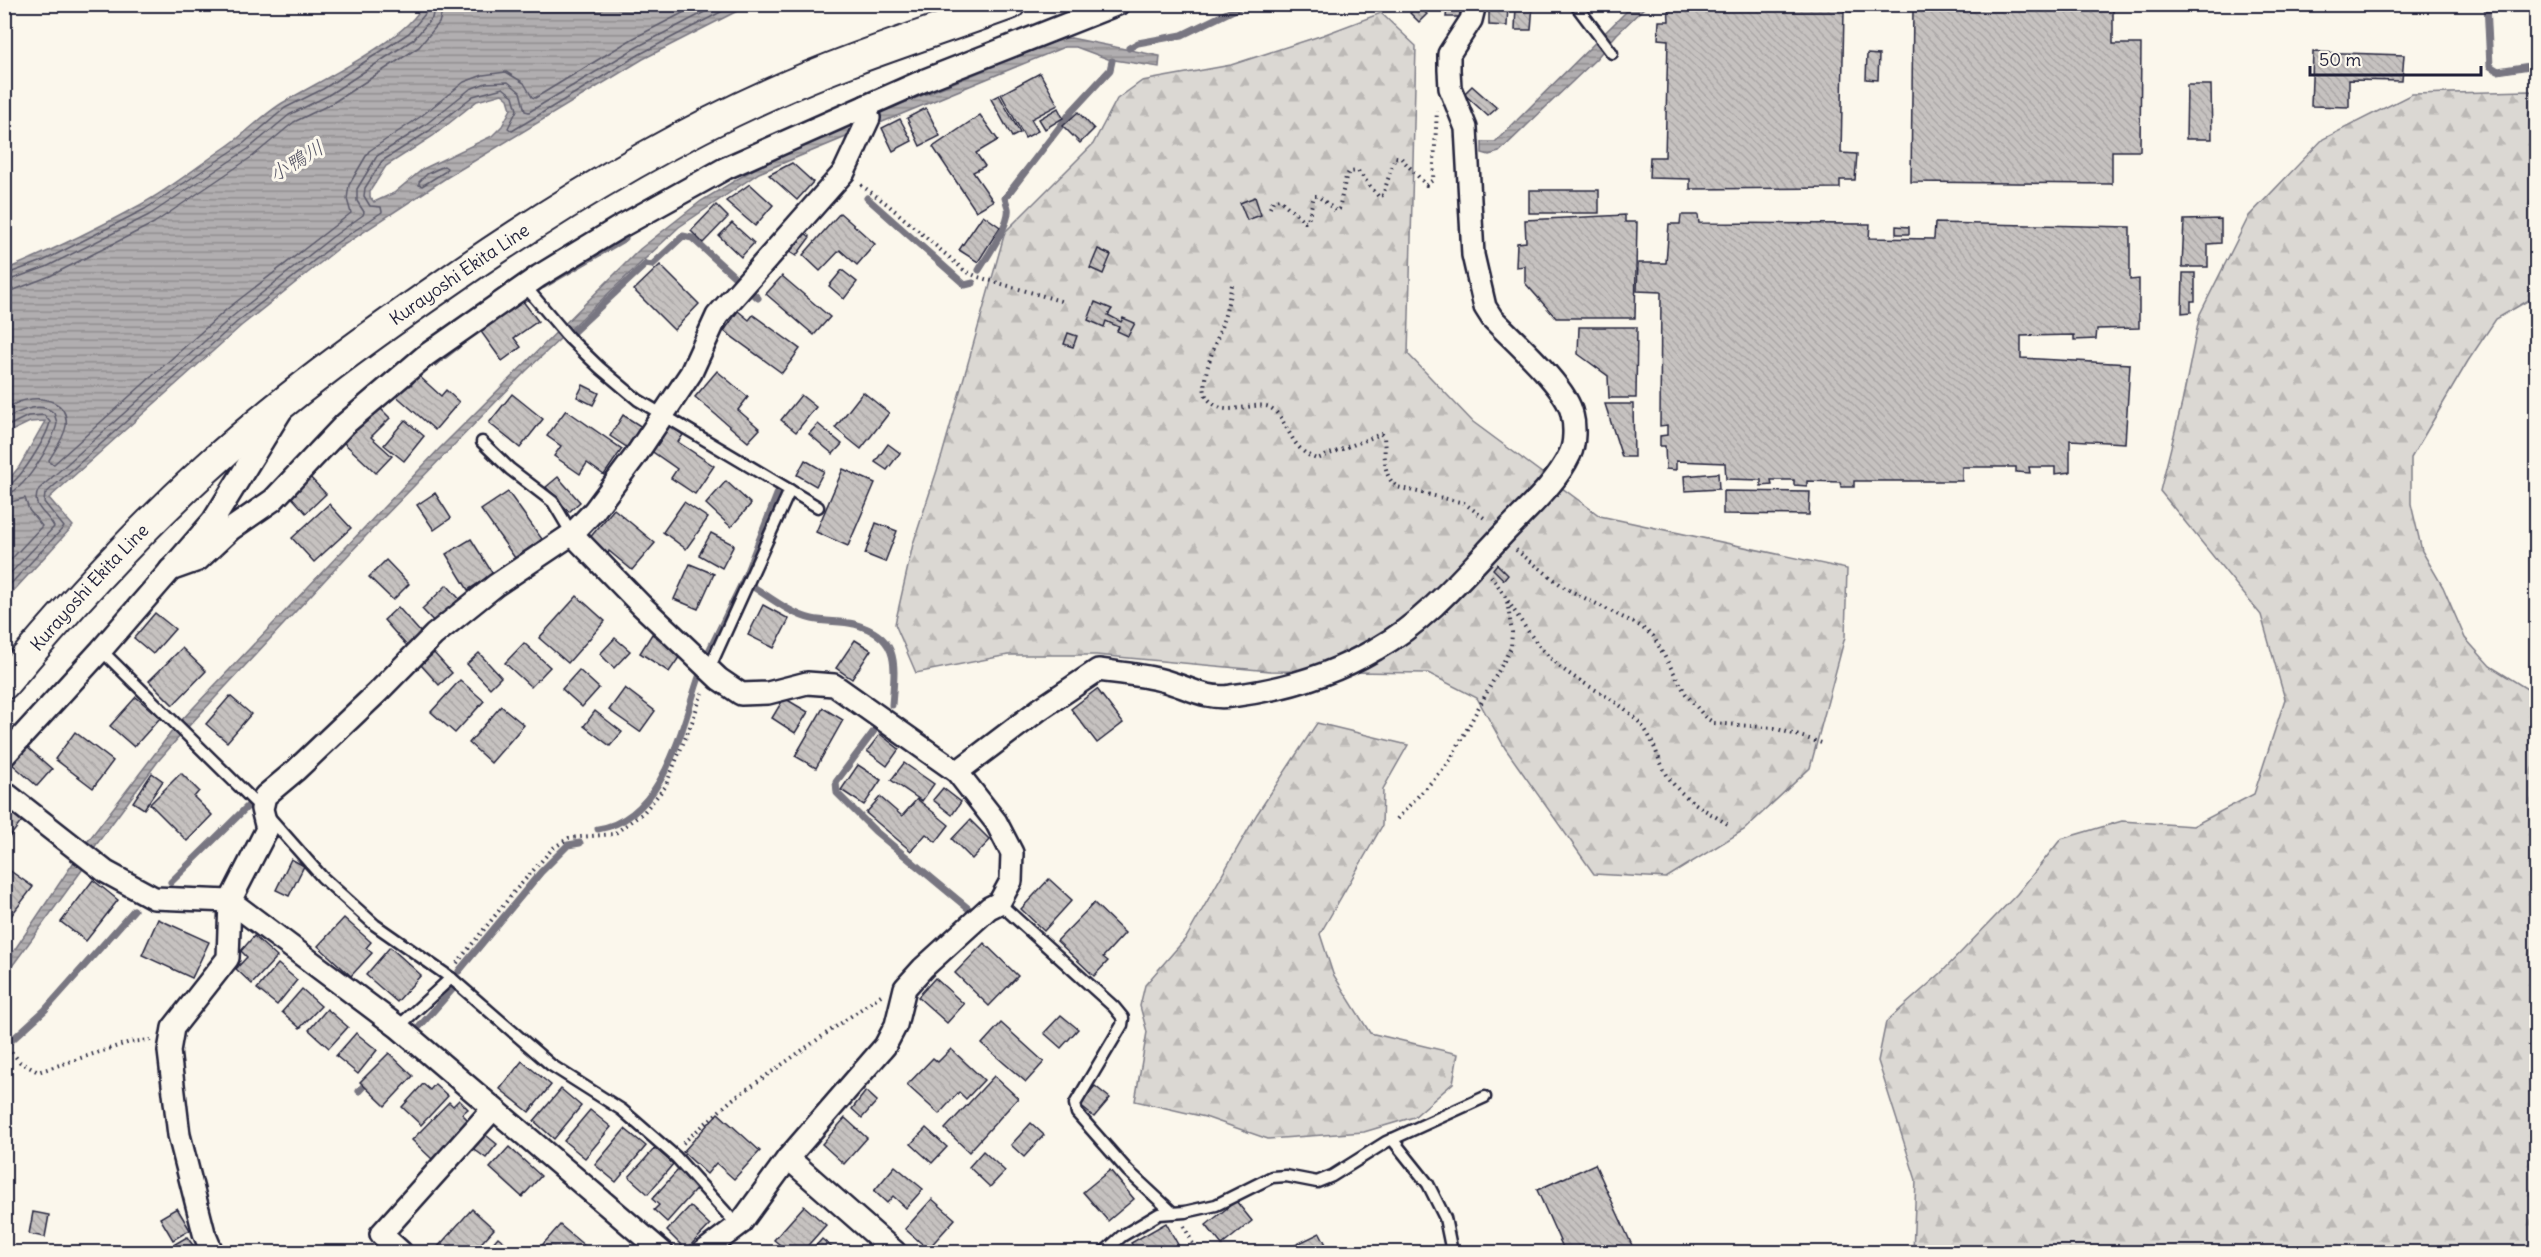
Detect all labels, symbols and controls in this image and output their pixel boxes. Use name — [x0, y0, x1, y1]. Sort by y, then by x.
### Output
scale bar — [2310, 39, 2481, 77]
text: 50 m — [2319, 48, 2361, 71]
water label: 小鴨川 — [264, 134, 328, 187]
street label: Kurayoshi Ekita Line — [385, 218, 533, 330]
street label: Kurayoshi Ekita Line — [25, 519, 153, 655]

